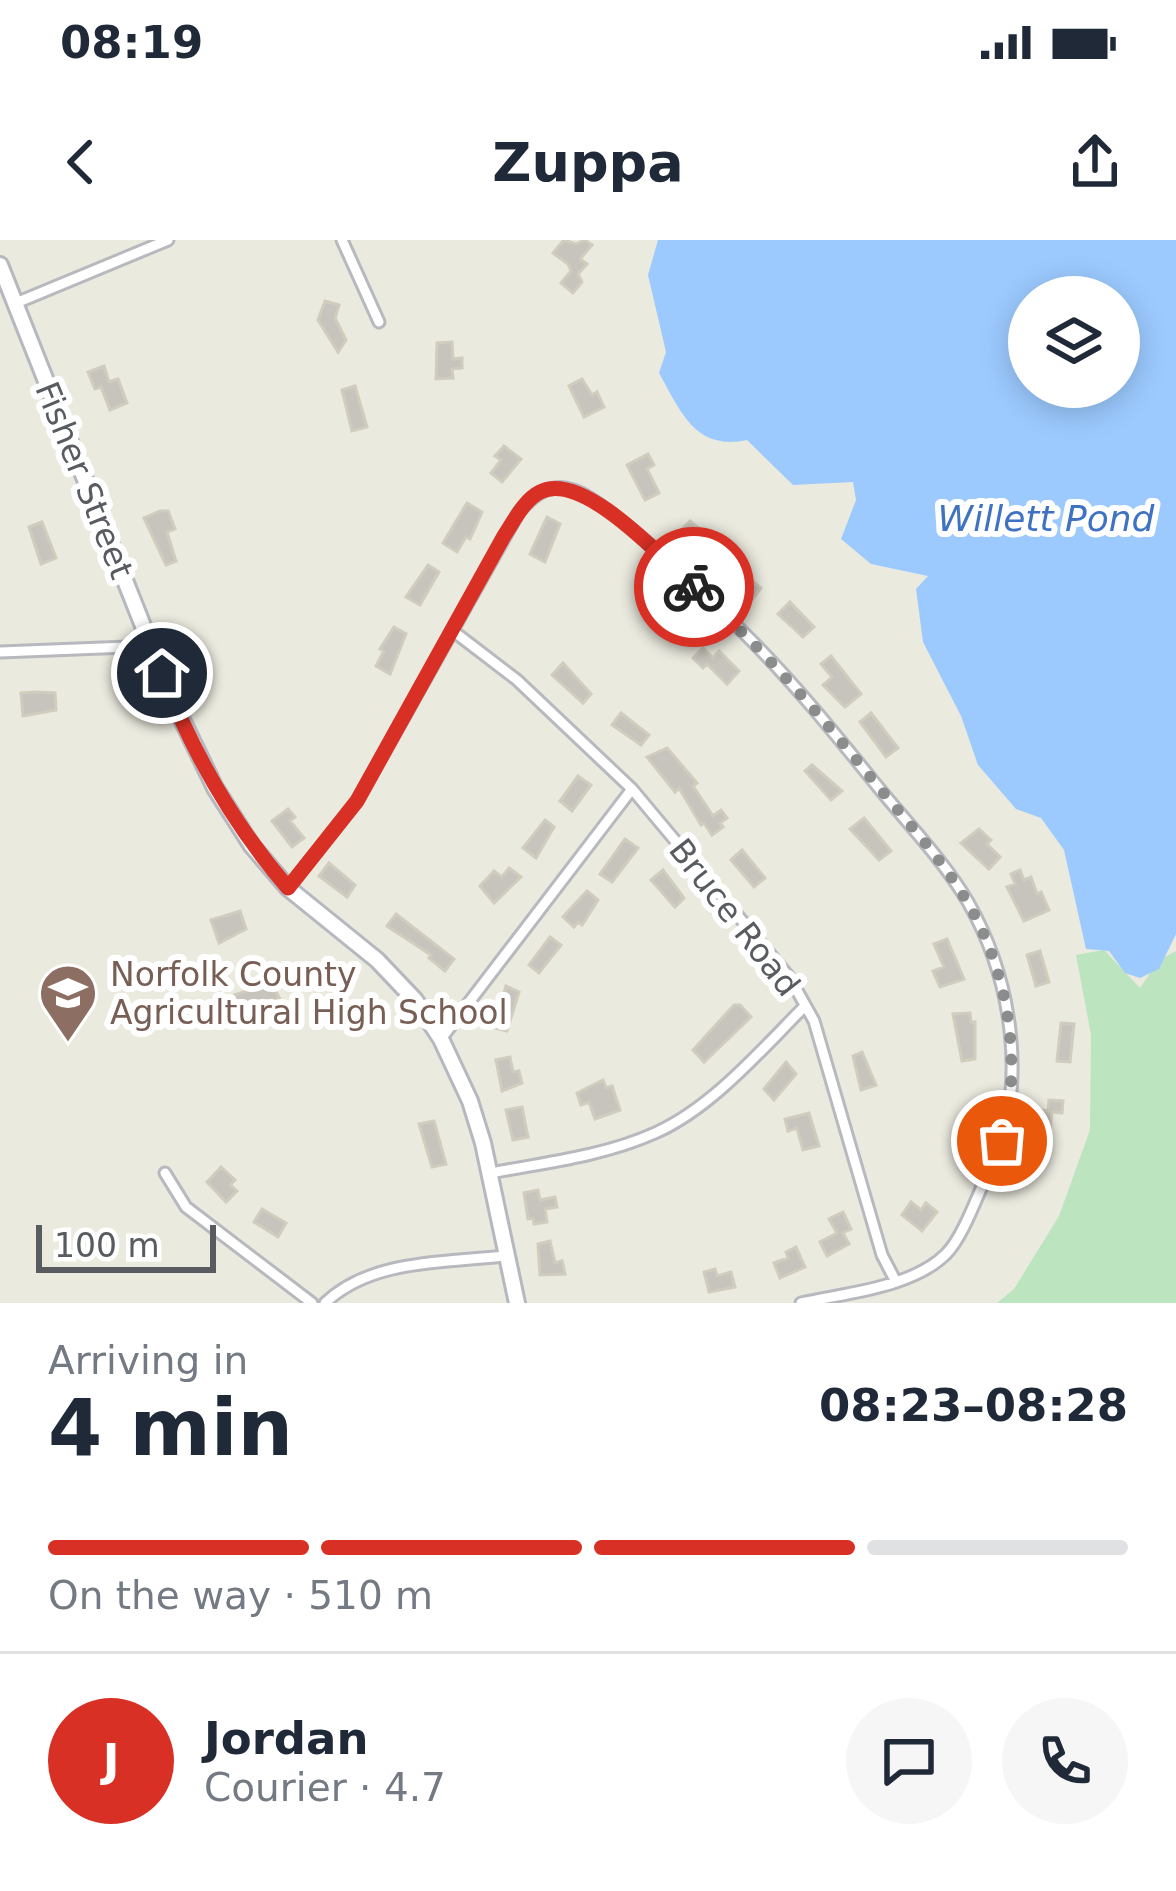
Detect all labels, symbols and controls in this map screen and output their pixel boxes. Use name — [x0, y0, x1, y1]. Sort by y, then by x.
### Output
text: 08:19 — [60, 16, 203, 69]
icon: back — [48, 129, 114, 195]
icon: share — [1062, 129, 1128, 195]
text: Zuppa — [492, 131, 684, 194]
map controls — [1008, 276, 1140, 408]
button: layers — [1008, 276, 1140, 408]
street label: Fisher Street — [27, 376, 142, 584]
water label: Willett Pond — [938, 498, 1156, 539]
courier — [634, 527, 754, 647]
icon: bike — [661, 554, 727, 620]
pin — [111, 622, 213, 724]
icon: home — [129, 640, 195, 706]
street label: Bruce Road — [661, 831, 808, 1004]
place label: Norfolk County Agricultural High School — [110, 955, 508, 1032]
school or university icon: Norfolk County Agricultural High School — [37, 962, 99, 1044]
pin — [951, 1090, 1053, 1192]
icon: bag — [969, 1108, 1035, 1174]
scale bar — [36, 1219, 216, 1272]
text: 100 m — [54, 1226, 160, 1265]
text: Arriving in — [48, 1338, 248, 1383]
text: 08:23–08:28 — [819, 1379, 1128, 1432]
text: 4 min — [48, 1383, 293, 1473]
text: On the way · 510 m — [48, 1573, 433, 1618]
button: chat — [846, 1698, 972, 1824]
button: phone — [1002, 1698, 1128, 1824]
text: Jordan — [204, 1712, 368, 1765]
text: J — [103, 1734, 119, 1787]
text: Courier · 4.7 — [204, 1765, 446, 1810]

